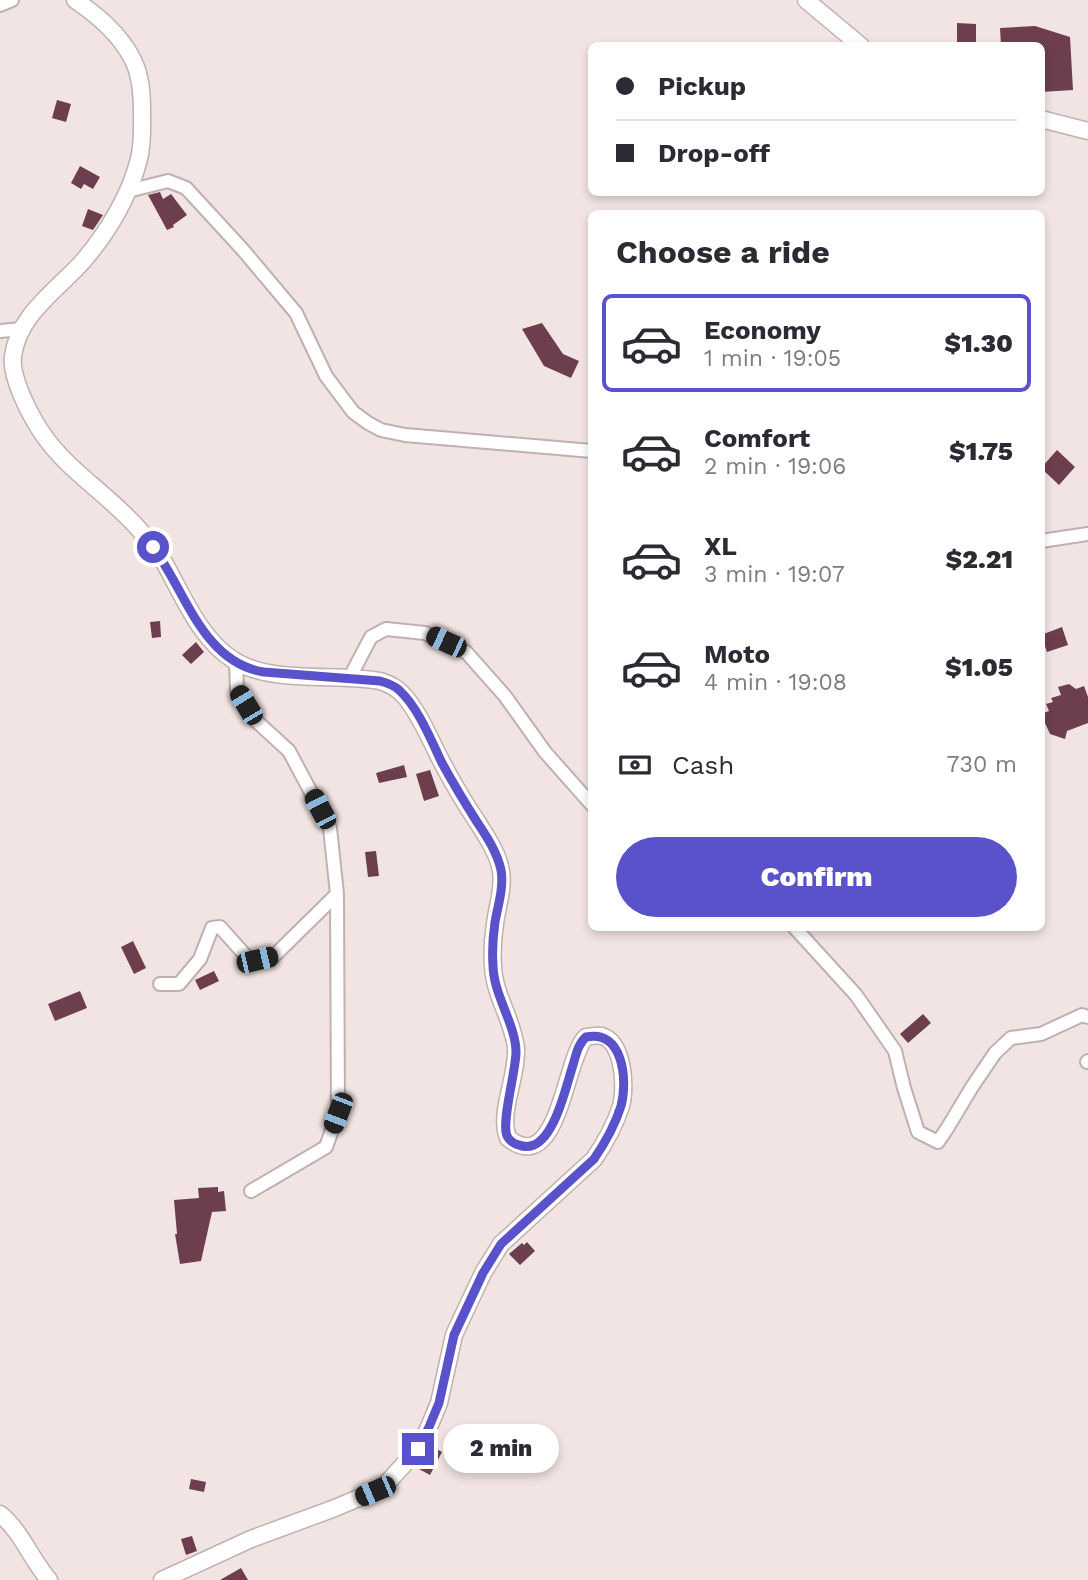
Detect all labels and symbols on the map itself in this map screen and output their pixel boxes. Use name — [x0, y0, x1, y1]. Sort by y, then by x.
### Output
route start — [137, 531, 169, 563]
car — [423, 624, 470, 660]
car — [227, 682, 266, 728]
car — [301, 786, 340, 832]
car — [235, 945, 280, 975]
car — [321, 1090, 356, 1136]
callout: 2 min — [442, 1424, 558, 1474]
route end — [402, 1433, 434, 1465]
car — [352, 1473, 399, 1509]

